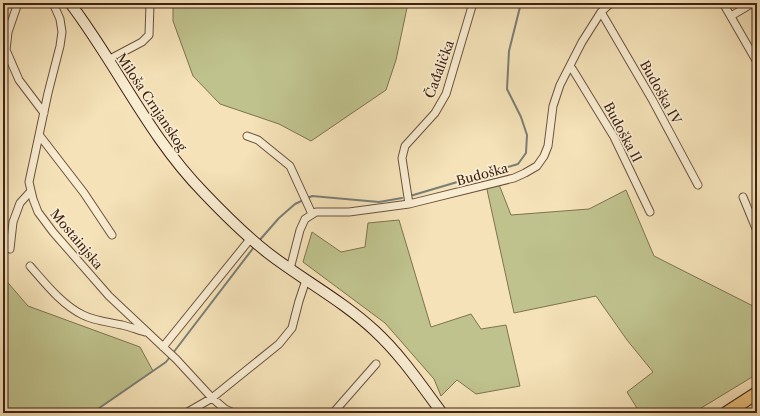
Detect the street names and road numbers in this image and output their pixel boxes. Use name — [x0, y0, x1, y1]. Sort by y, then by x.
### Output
street label: Čađalička — [421, 38, 457, 100]
street label: Miloša Crnjanskog — [113, 50, 191, 154]
street label: Budoška IV — [637, 57, 685, 127]
street label: Budoška II — [600, 99, 646, 165]
street label: Budoška — [454, 159, 510, 189]
street label: Mostainjska — [47, 206, 107, 272]

